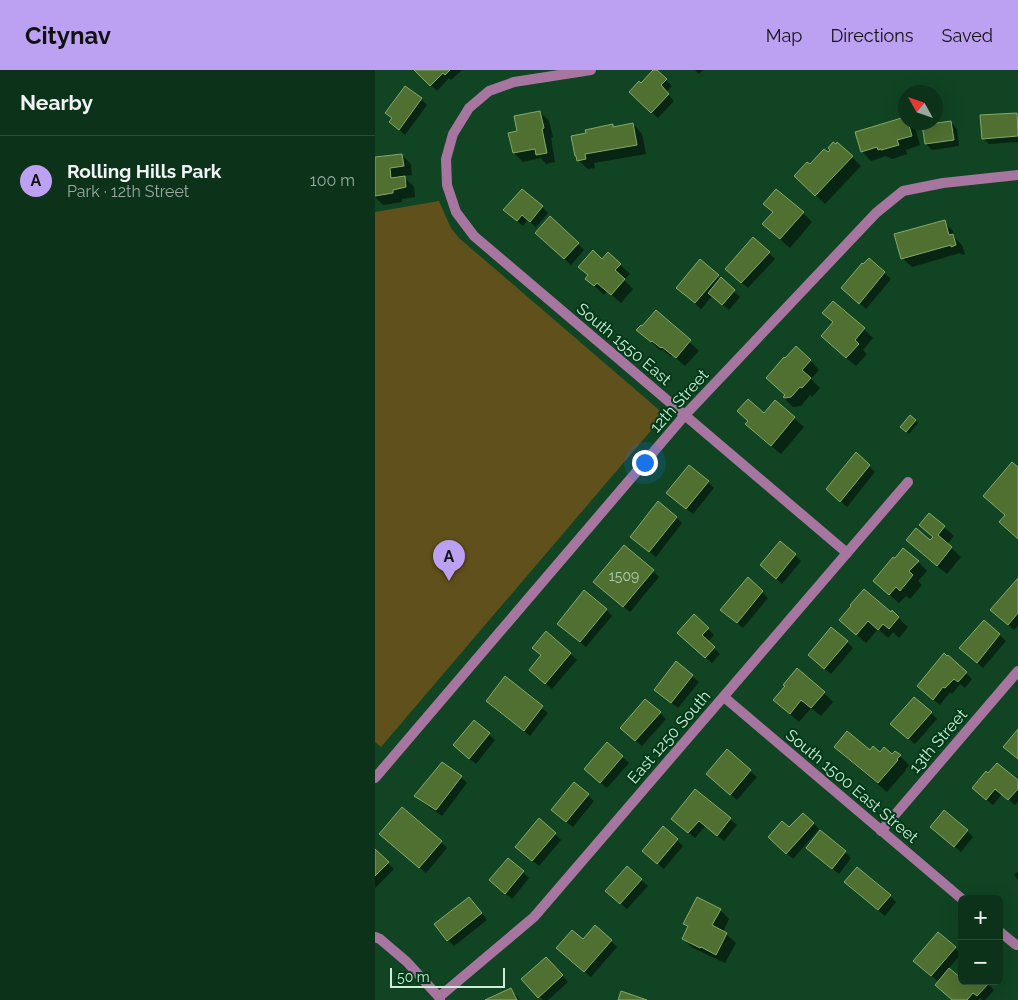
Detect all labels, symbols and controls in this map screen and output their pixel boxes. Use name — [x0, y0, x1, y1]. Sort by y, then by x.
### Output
text: Citynav — [25, 21, 111, 50]
text: Map — [766, 25, 802, 46]
text: Directions — [830, 25, 914, 46]
text: Saved — [942, 25, 993, 46]
north arrow — [898, 85, 943, 130]
text: Nearby — [20, 90, 93, 115]
text: Rolling Hills Park — [67, 160, 221, 182]
text: A — [31, 171, 41, 190]
text: 100 m — [310, 171, 355, 190]
text: Park · 12th Street — [67, 182, 189, 201]
street label: South 1550 East — [573, 299, 675, 389]
street label: 12th Street — [646, 365, 713, 436]
your location — [632, 450, 658, 476]
pin: A — [433, 540, 465, 581]
house number: 1509 — [609, 568, 639, 584]
street label: East 1250 South — [624, 687, 714, 787]
street label: 13th Street — [905, 705, 971, 777]
street label: South 1500 East Street — [782, 725, 922, 847]
map controls — [958, 895, 1003, 985]
button: + — [958, 895, 1003, 940]
button: − — [958, 940, 1003, 985]
scale bar — [390, 965, 505, 988]
text: 50 m — [397, 969, 430, 985]

